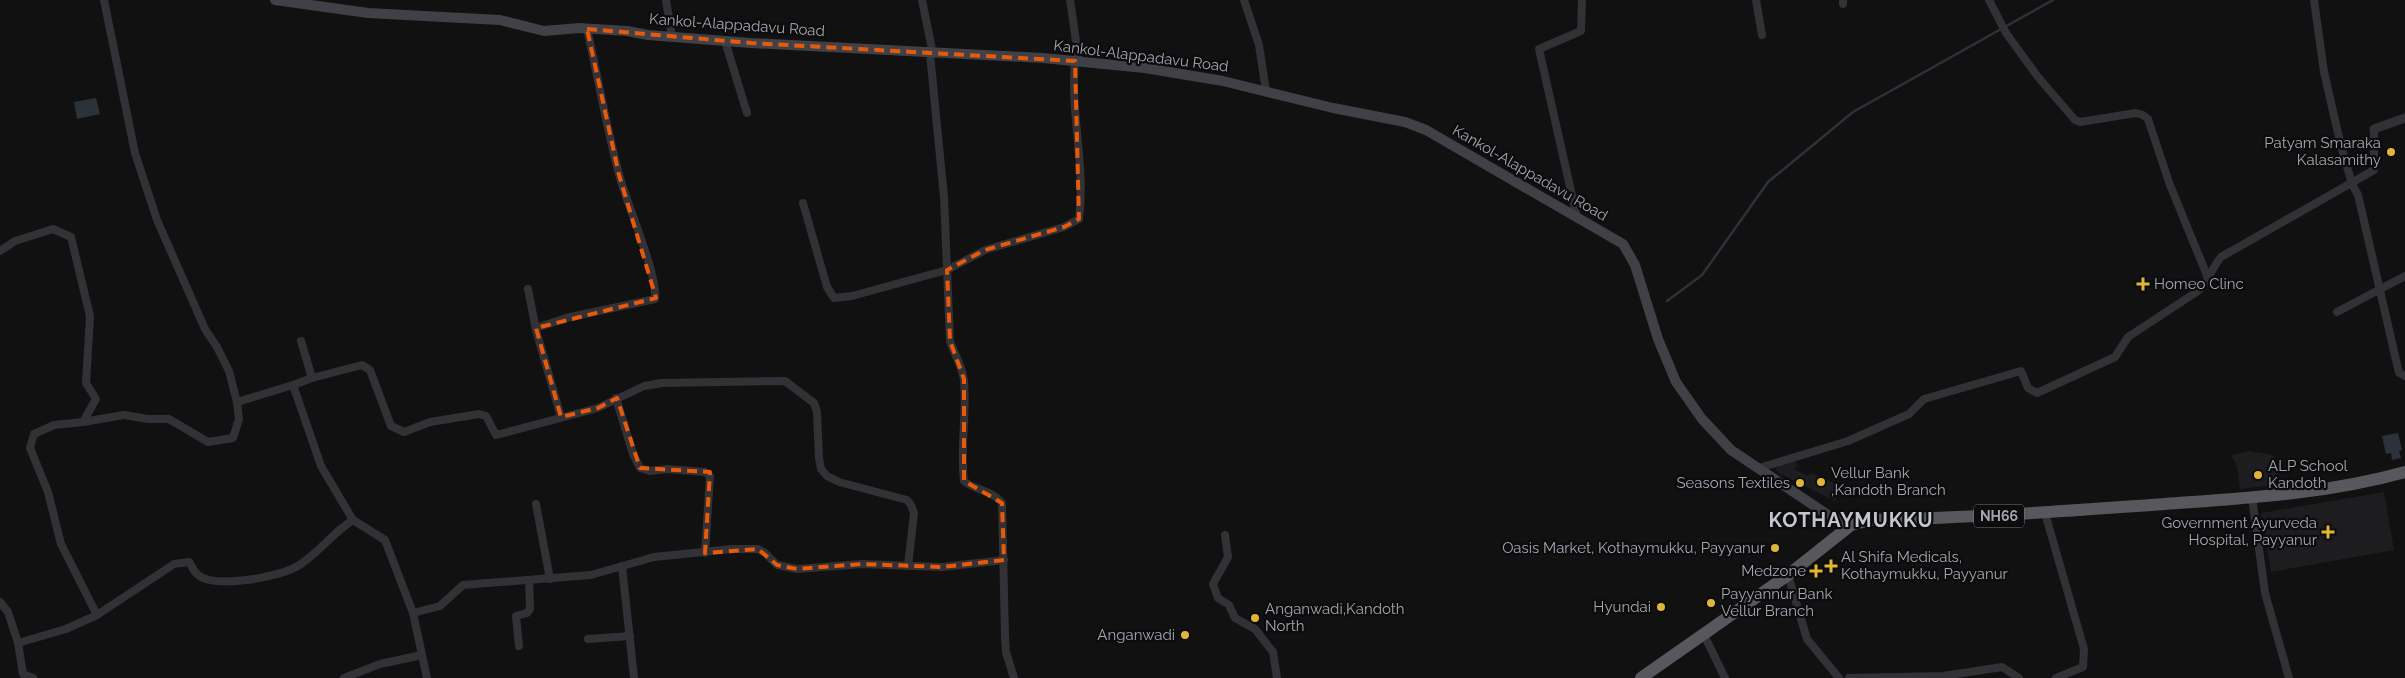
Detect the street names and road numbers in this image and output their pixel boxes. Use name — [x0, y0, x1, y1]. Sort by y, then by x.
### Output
street label: Kankol-Alappadavu Road — [649, 10, 825, 40]
street label: Kankol-Alappadavu Road — [1052, 36, 1230, 76]
street label: Kankol-Alappadavu Road — [1449, 121, 1611, 225]
road number: NH66 — [1974, 504, 2024, 528]

